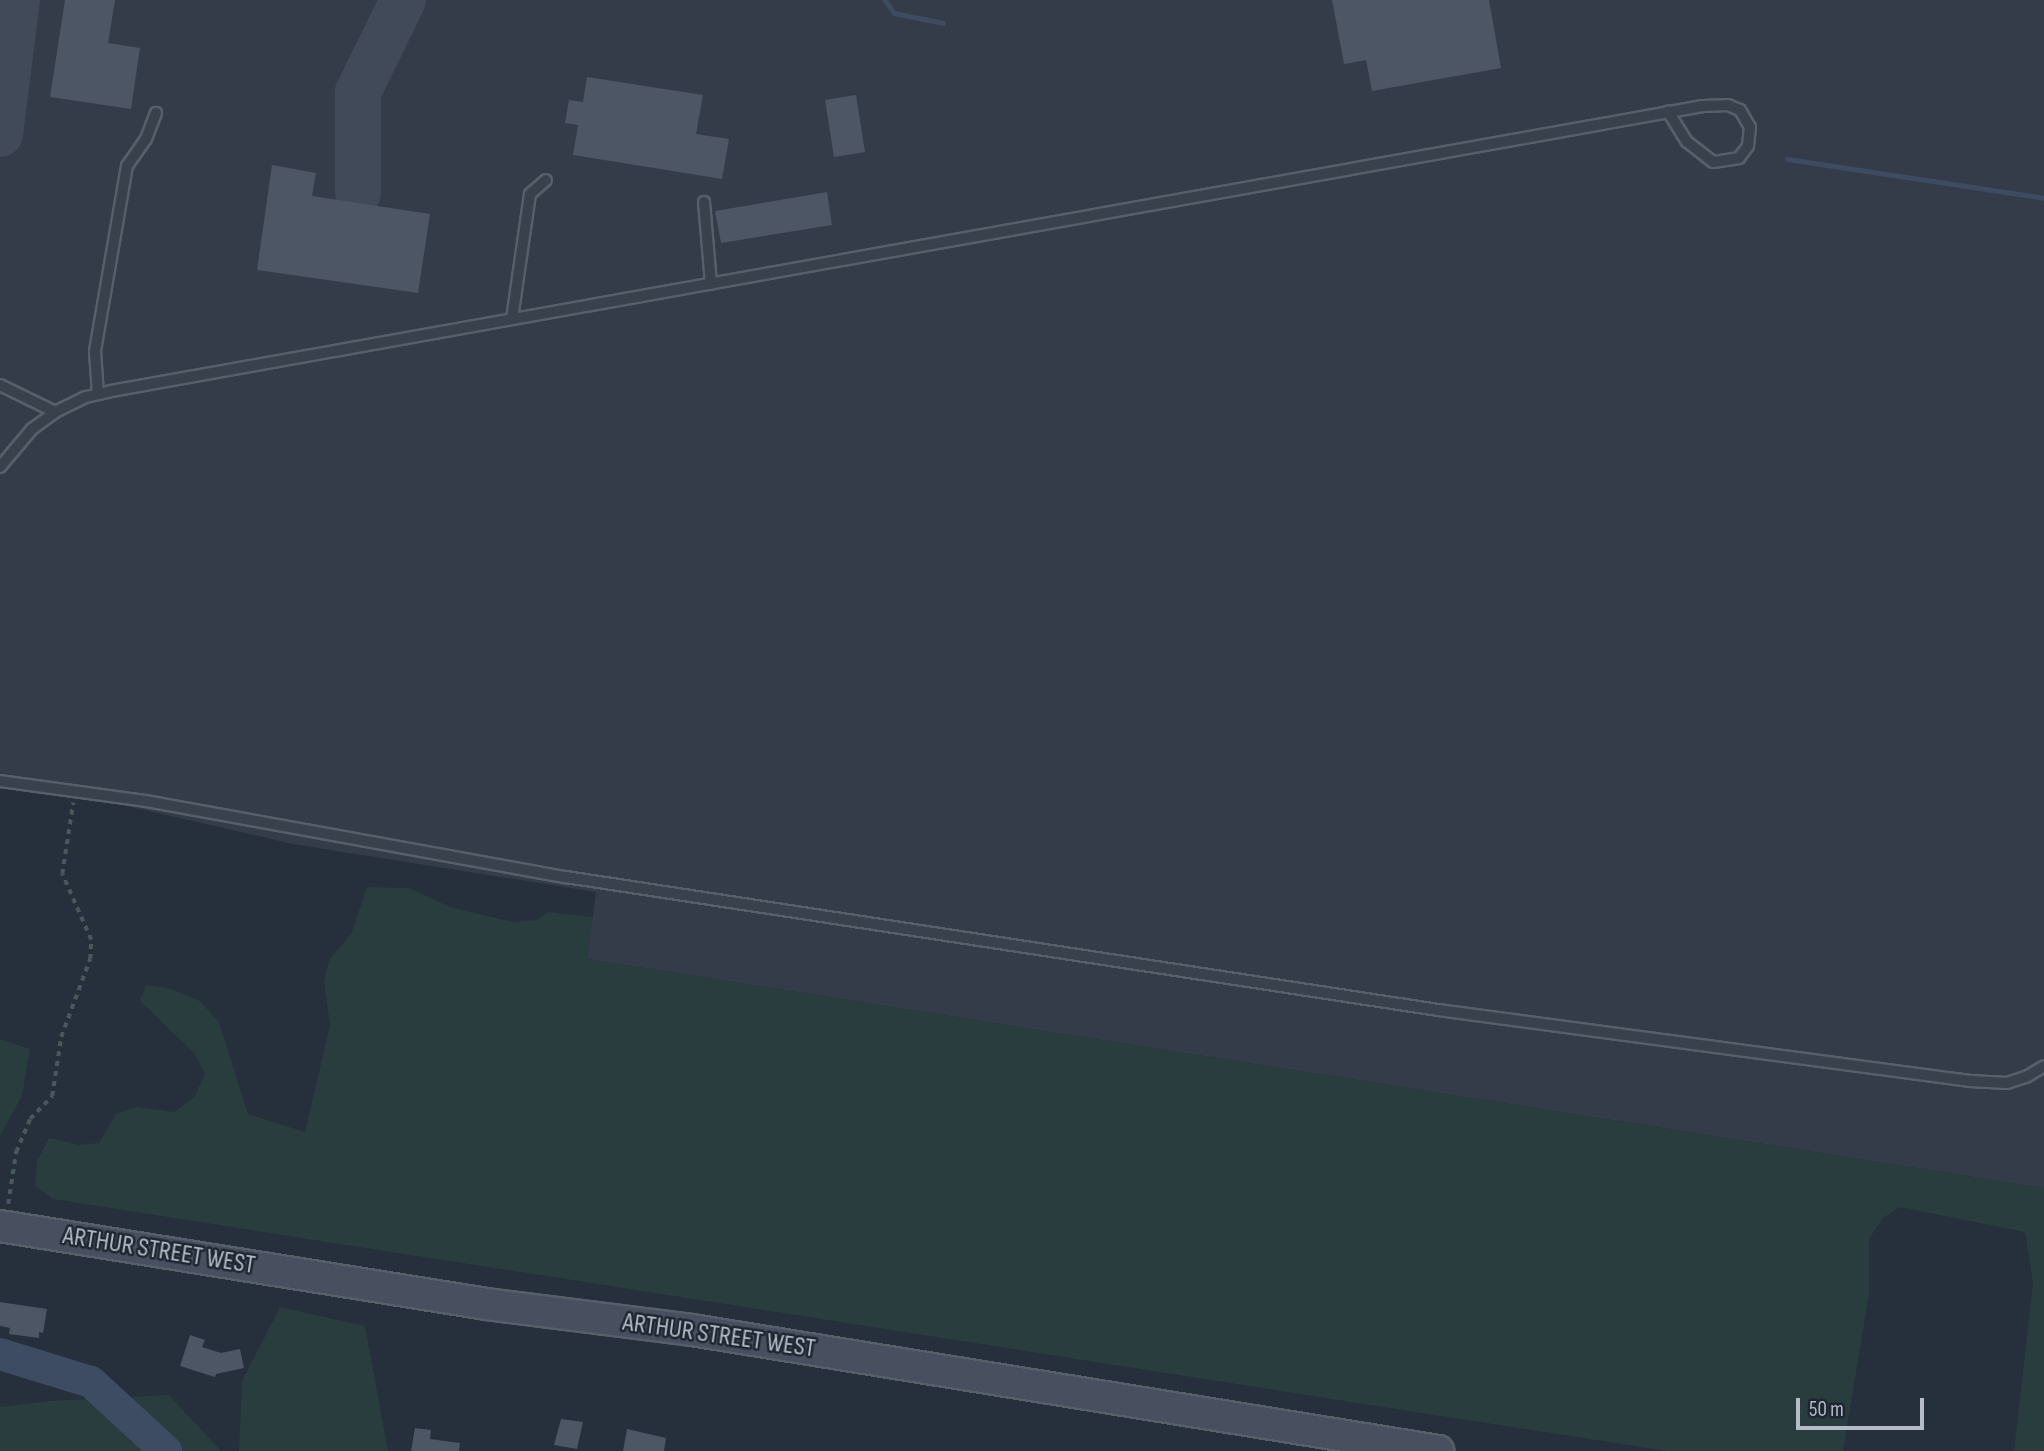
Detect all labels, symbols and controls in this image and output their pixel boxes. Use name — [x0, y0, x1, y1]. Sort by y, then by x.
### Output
street label: ARTHUR STREET WEST — [61, 1220, 257, 1282]
street label: ARTHUR STREET WEST — [621, 1307, 817, 1365]
scale bar — [1799, 1384, 1927, 1428]
text: 50 m — [1809, 1397, 1844, 1422]

